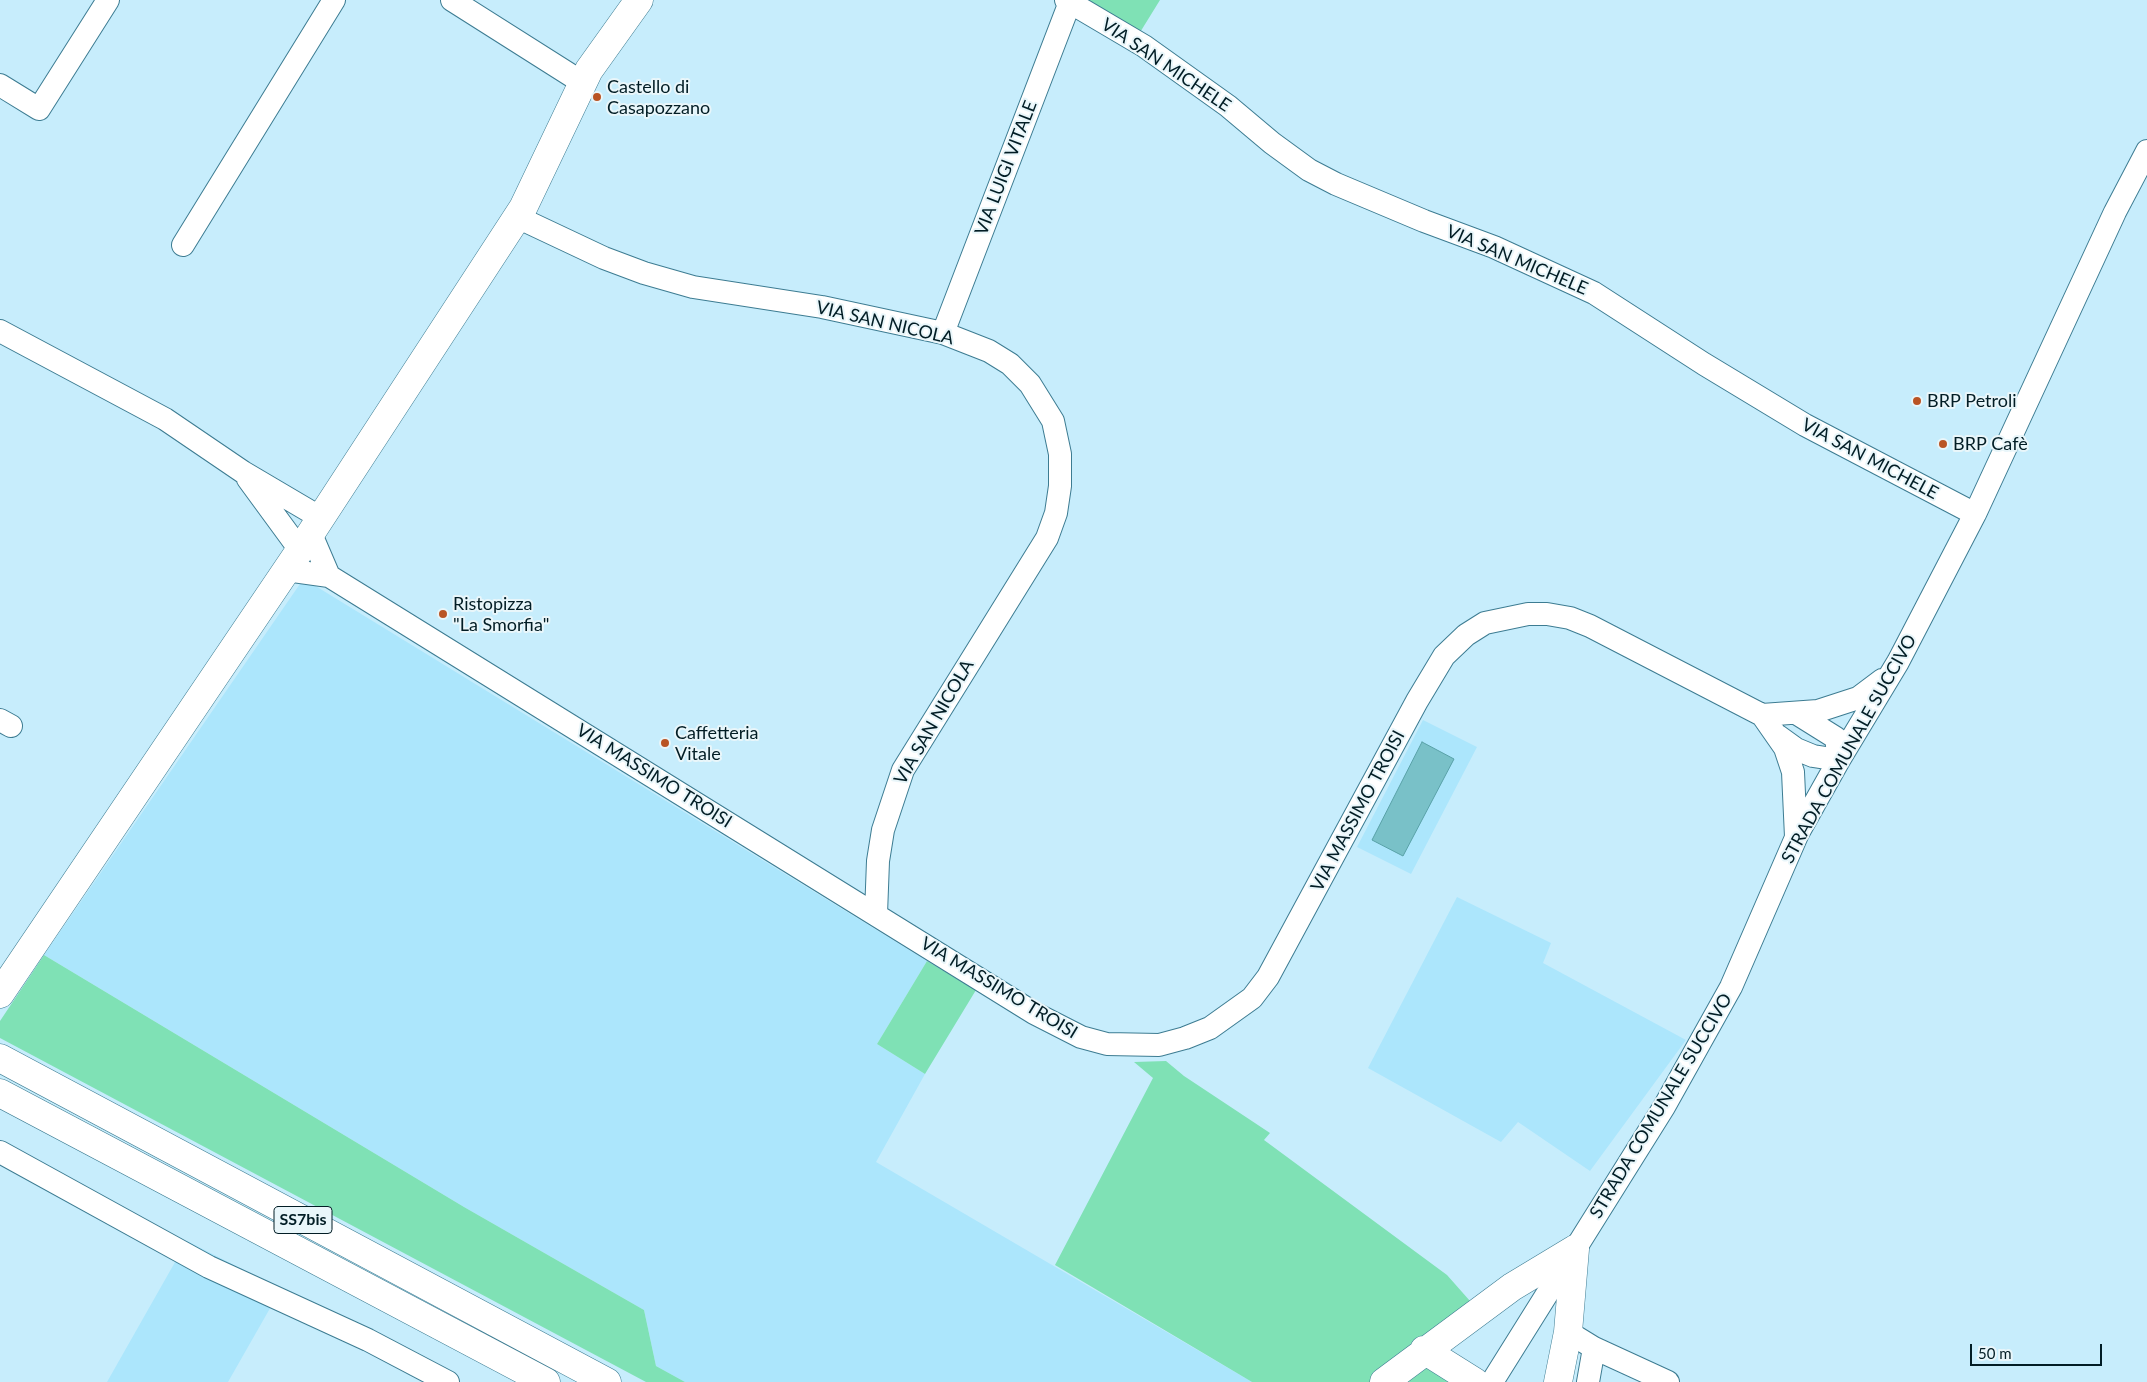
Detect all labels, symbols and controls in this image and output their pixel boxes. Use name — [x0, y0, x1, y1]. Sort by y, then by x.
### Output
street label: VIA SAN MICHELE — [1097, 14, 1235, 116]
place label: Castello di Casapozzano — [607, 76, 710, 118]
marker: Castello di Casapozzano — [591, 91, 603, 103]
street label: VIA LUIGI VITALE — [970, 98, 1042, 238]
street label: VIA SAN MICHELE — [1443, 220, 1591, 300]
street label: VIA SAN NICOLA — [814, 297, 956, 349]
place label: BRP Petroli — [1927, 390, 2017, 412]
marker: BRP Petroli — [1911, 395, 1923, 407]
street label: VIA SAN MICHELE — [1798, 414, 1942, 504]
place label: BRP Cafè — [1953, 433, 2028, 455]
marker: BRP Cafè — [1937, 438, 1949, 450]
place label: Ristopizza "La Smorfia" — [453, 593, 549, 636]
marker: Ristopizza "La Smorfia" — [437, 608, 449, 620]
street label: STRADA COMUNALE SUCCIVO — [1777, 631, 1921, 867]
street label: VIA SAN NICOLA — [890, 656, 978, 788]
street label: VIA MASSIMO TROISI — [572, 719, 736, 833]
place label: Caffetteria Vitale — [675, 722, 759, 764]
street label: VIA MASSIMO TROISI — [1306, 727, 1410, 895]
marker: Caffetteria Vitale — [659, 737, 671, 749]
street label: VIA MASSIMO TROISI — [917, 933, 1081, 1043]
street label: STRADA COMUNALE SUCCIVO — [1585, 990, 1737, 1222]
road number: SS7bis — [274, 1206, 332, 1234]
scale bar — [1972, 1334, 2104, 1366]
text: 50 m — [1978, 1344, 2012, 1362]

